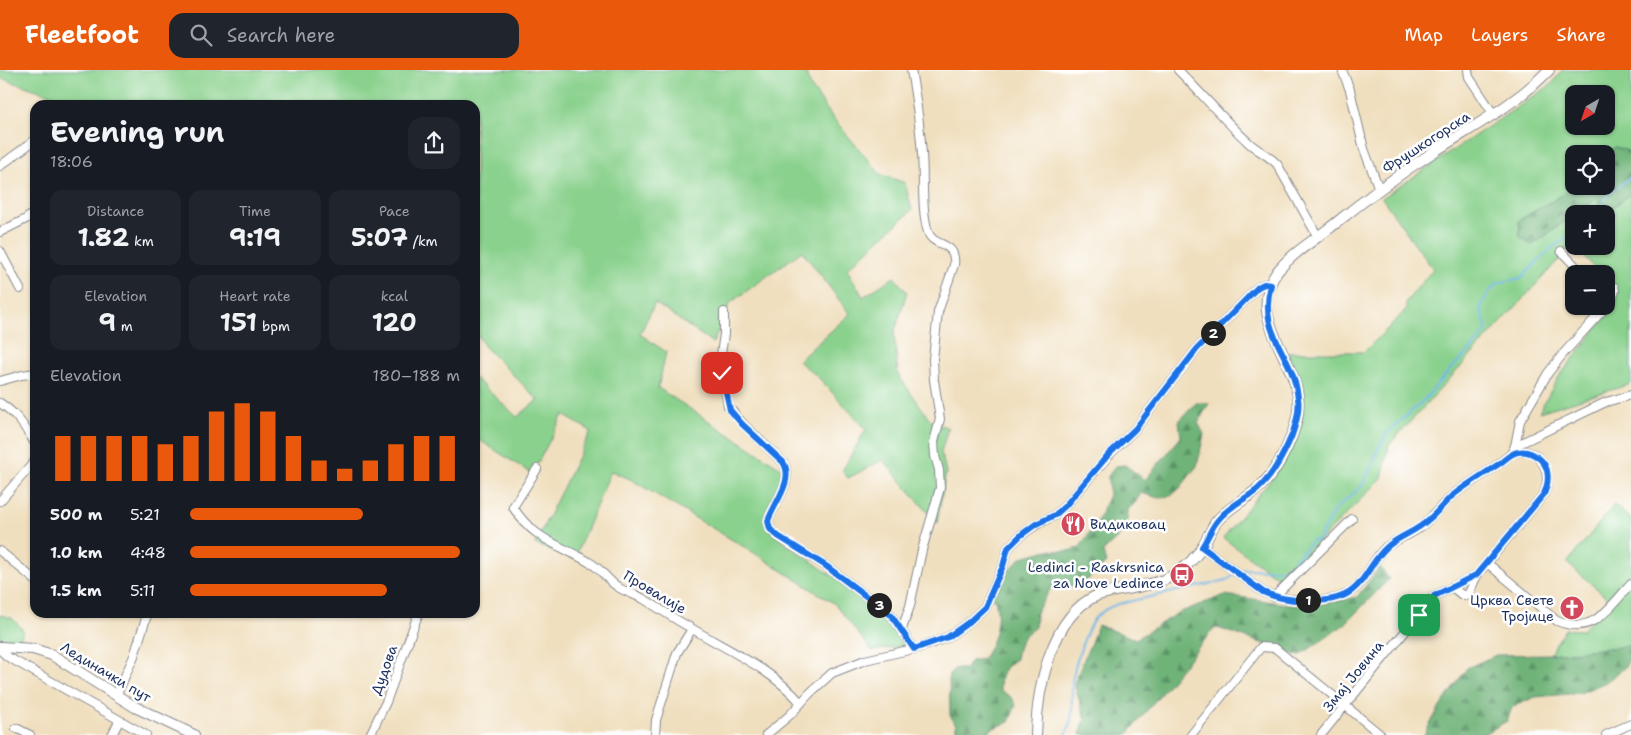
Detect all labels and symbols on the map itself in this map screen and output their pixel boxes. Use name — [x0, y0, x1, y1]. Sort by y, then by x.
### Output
north arrow — [1565, 85, 1615, 135]
street label: Фрушкогорска — [1379, 107, 1473, 177]
pin: 2 — [1200, 320, 1226, 346]
pin — [701, 352, 743, 394]
restaurant icon: Видиковац — [1060, 511, 1086, 537]
place label: Видиковац — [1090, 515, 1166, 533]
place label: Ledinci - Raskrsnica za Nove Ledince — [1028, 558, 1164, 592]
bus stop icon: Ledinci - Raskrsnica za Nove Ledince — [1169, 562, 1195, 588]
street label: Провалије — [620, 566, 690, 618]
pin: 1 — [1296, 588, 1320, 612]
place label: Црква Свете Тројице — [1470, 591, 1554, 625]
pin: 3 — [866, 592, 892, 618]
pin — [1398, 594, 1440, 636]
church icon: Црква Свете Тројице — [1559, 595, 1585, 621]
street label: Змај Јовина — [1319, 636, 1387, 715]
street label: Лединачки пут — [57, 638, 155, 707]
street label: Дудова — [367, 642, 401, 697]

